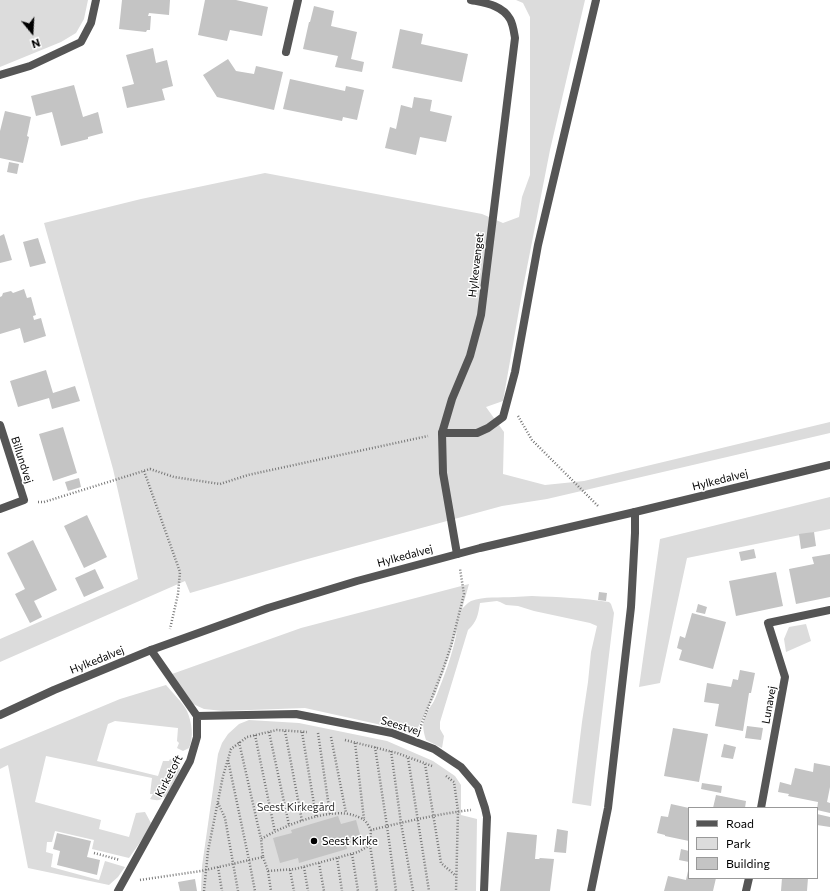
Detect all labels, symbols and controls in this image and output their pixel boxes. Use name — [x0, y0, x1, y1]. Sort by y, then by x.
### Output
north arrow — [12, 12, 52, 52]
text: N — [30, 36, 42, 51]
street label: Hylkevænget — [465, 232, 487, 298]
street label: Billundvej — [8, 435, 36, 485]
street label: Hylkedalvej — [691, 467, 749, 493]
street label: Hylkedalvej — [376, 542, 434, 570]
street label: Hylkedalvej — [68, 643, 126, 677]
street label: Lunavej — [759, 685, 779, 725]
street label: Seestvej — [379, 714, 423, 738]
street label: Kirketoft — [152, 753, 186, 799]
park label: Seest Kirkegård — [257, 800, 335, 814]
legend — [688, 807, 818, 879]
text: Road — [726, 816, 754, 830]
place label: Seest Kirke — [322, 834, 378, 848]
marker: Seest Kirke — [309, 836, 319, 846]
text: Park — [726, 836, 751, 850]
text: Building — [726, 856, 770, 870]

